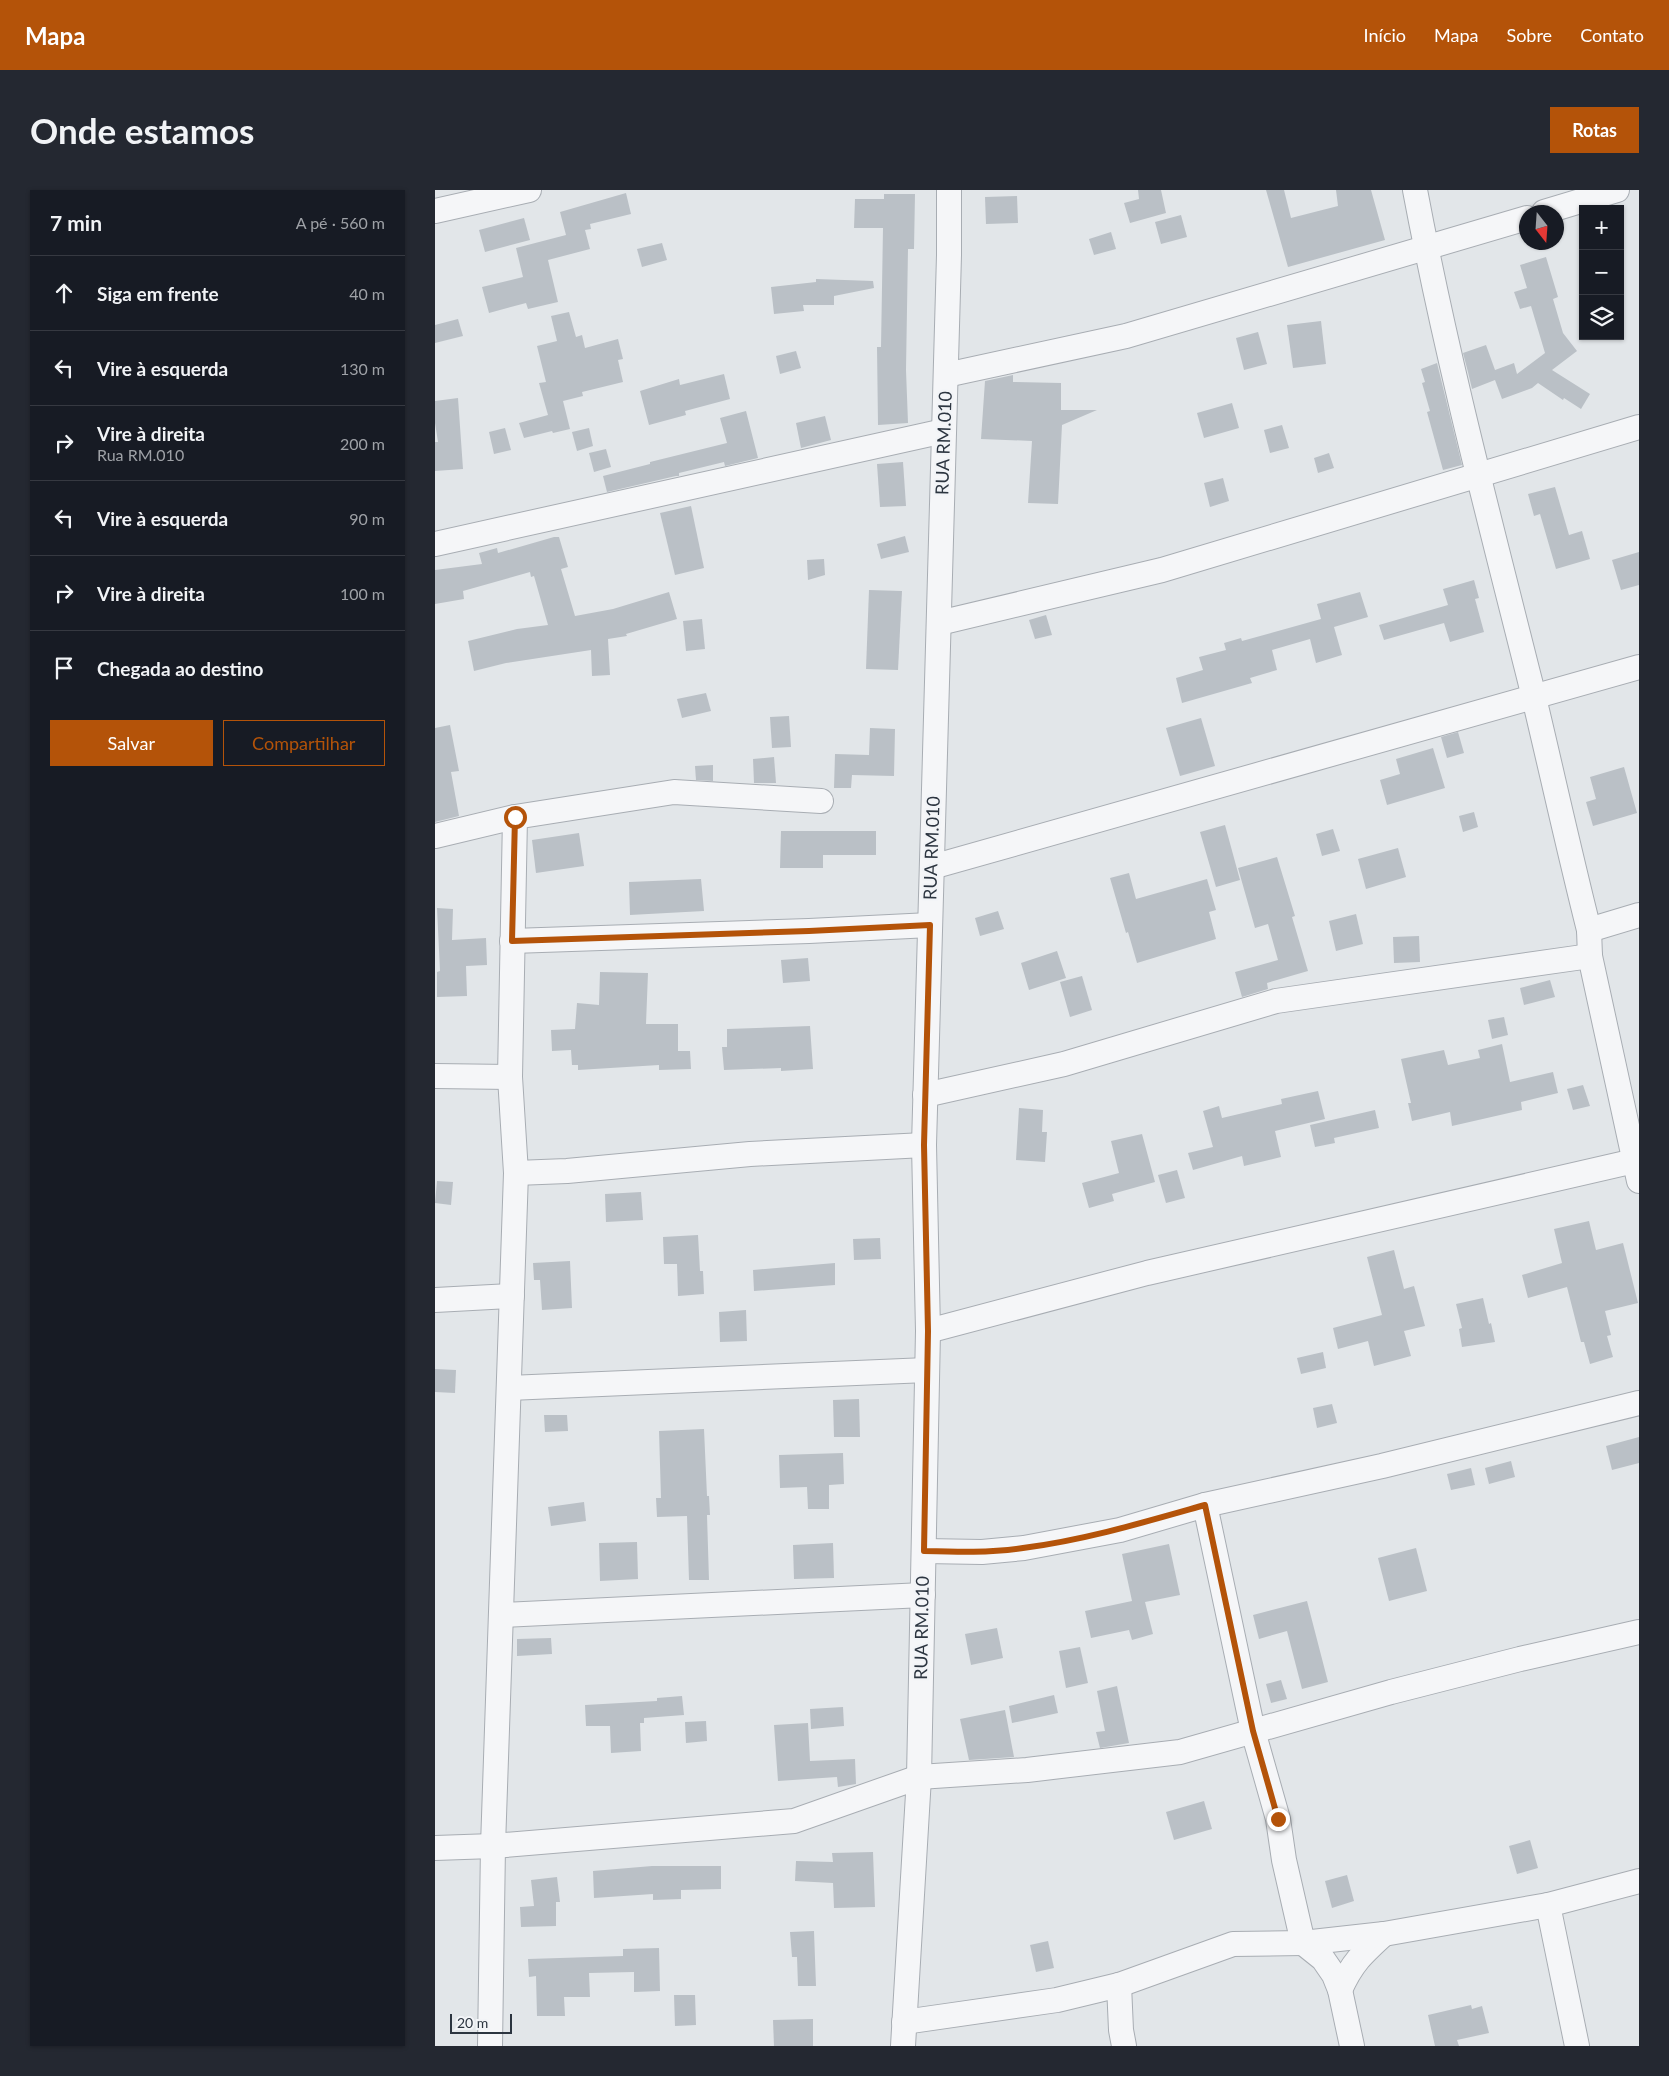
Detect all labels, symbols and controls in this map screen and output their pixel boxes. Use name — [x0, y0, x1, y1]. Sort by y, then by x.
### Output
text: Mapa — [25, 21, 85, 50]
text: Início — [1364, 24, 1406, 46]
text: Mapa — [1434, 24, 1478, 46]
text: Sobre — [1506, 24, 1552, 46]
text: Contato — [1580, 24, 1644, 46]
button: Rotas — [1550, 107, 1639, 153]
text: Onde estamos — [30, 109, 254, 151]
north arrow — [1519, 205, 1564, 250]
map controls — [1579, 205, 1624, 340]
button: + — [1579, 205, 1624, 250]
text: 7 min — [50, 210, 102, 235]
text: A pé · 560 m — [296, 213, 385, 232]
button: − — [1579, 250, 1624, 295]
icon: ahead — [50, 279, 78, 307]
text: Siga em frente — [97, 282, 219, 305]
text: 40 m — [349, 284, 385, 303]
button: layers — [1579, 295, 1624, 340]
icon: left — [50, 354, 78, 382]
text: Vire à esquerda — [97, 357, 228, 380]
text: 130 m — [340, 359, 385, 378]
street label: RUA RM.010 — [930, 391, 956, 495]
text: Vire à direita — [97, 422, 205, 445]
icon: right — [50, 429, 78, 457]
text: 200 m — [340, 434, 385, 453]
text: Rua RM.010 — [97, 445, 184, 464]
icon: left — [50, 504, 78, 532]
text: Vire à esquerda — [97, 507, 228, 530]
text: 90 m — [349, 509, 385, 528]
icon: right — [50, 579, 78, 607]
text: Vire à direita — [97, 582, 205, 605]
text: 100 m — [340, 584, 385, 603]
icon: arrive — [50, 654, 78, 682]
text: Chegada ao destino — [97, 657, 263, 680]
button: Salvar — [50, 720, 213, 766]
button: Compartilhar — [223, 720, 385, 766]
street label: RUA RM.010 — [918, 796, 944, 900]
route start — [504, 806, 527, 829]
street label: RUA RM.010 — [909, 1576, 933, 1680]
route end — [1267, 1808, 1290, 1831]
scale bar — [450, 2011, 513, 2034]
text: 20 m — [457, 2014, 488, 2031]

